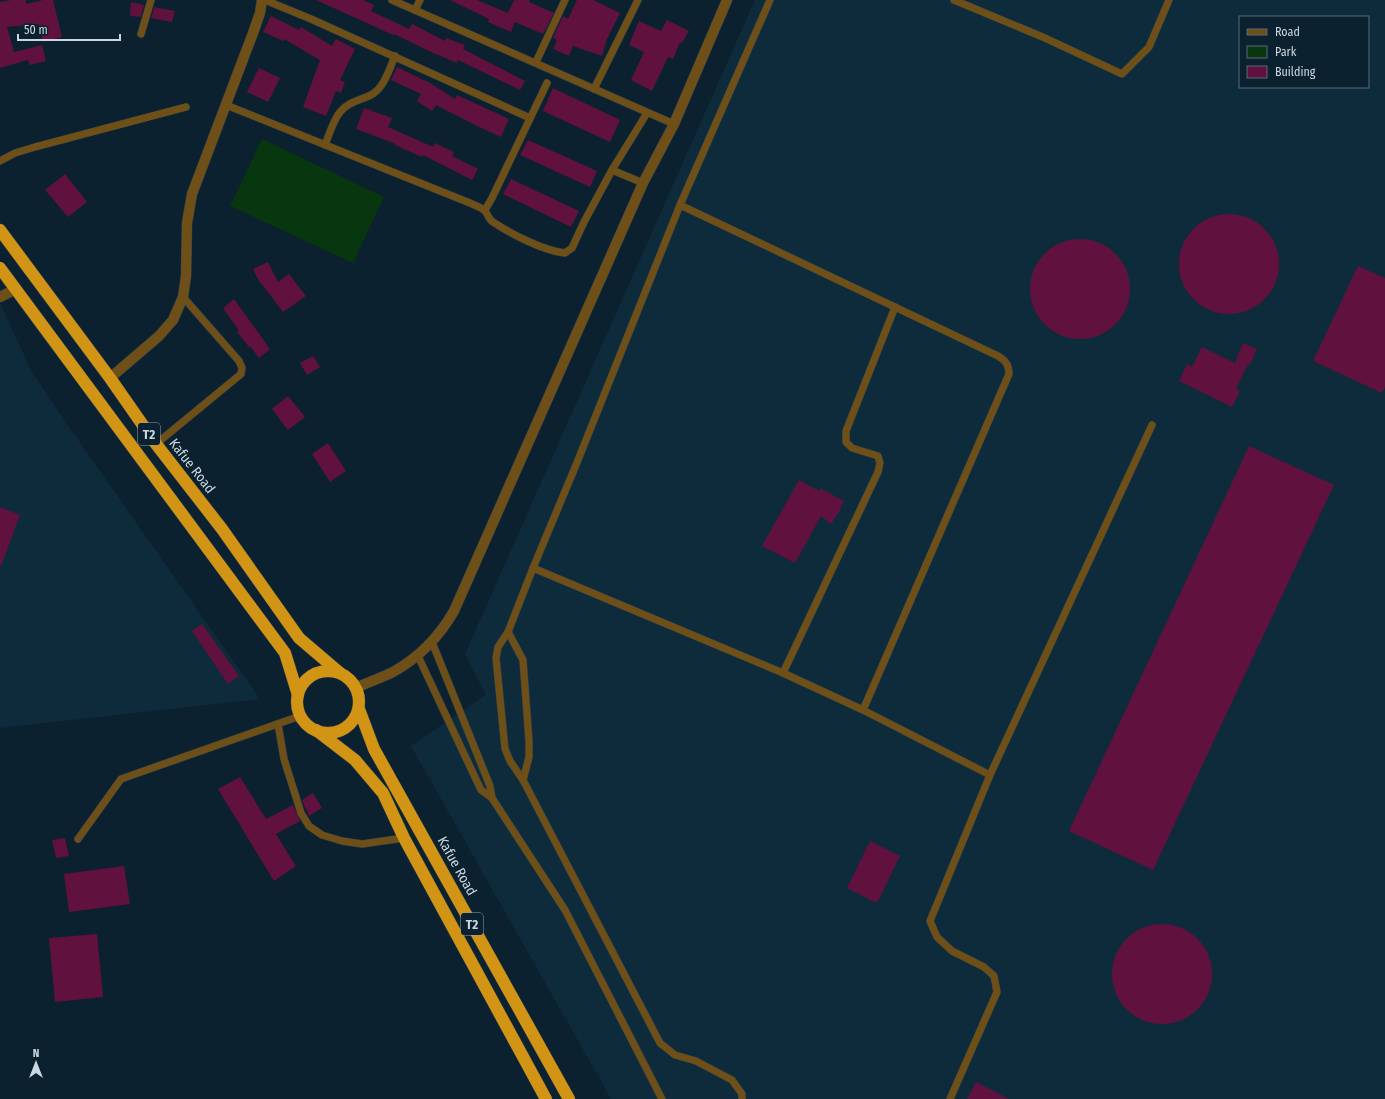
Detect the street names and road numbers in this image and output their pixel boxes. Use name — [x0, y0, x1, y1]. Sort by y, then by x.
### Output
road number: T2 — [138, 423, 160, 445]
street label: Kafue Road — [165, 435, 219, 497]
street label: Kafue Road — [434, 833, 480, 899]
road number: T2 — [461, 913, 483, 935]

